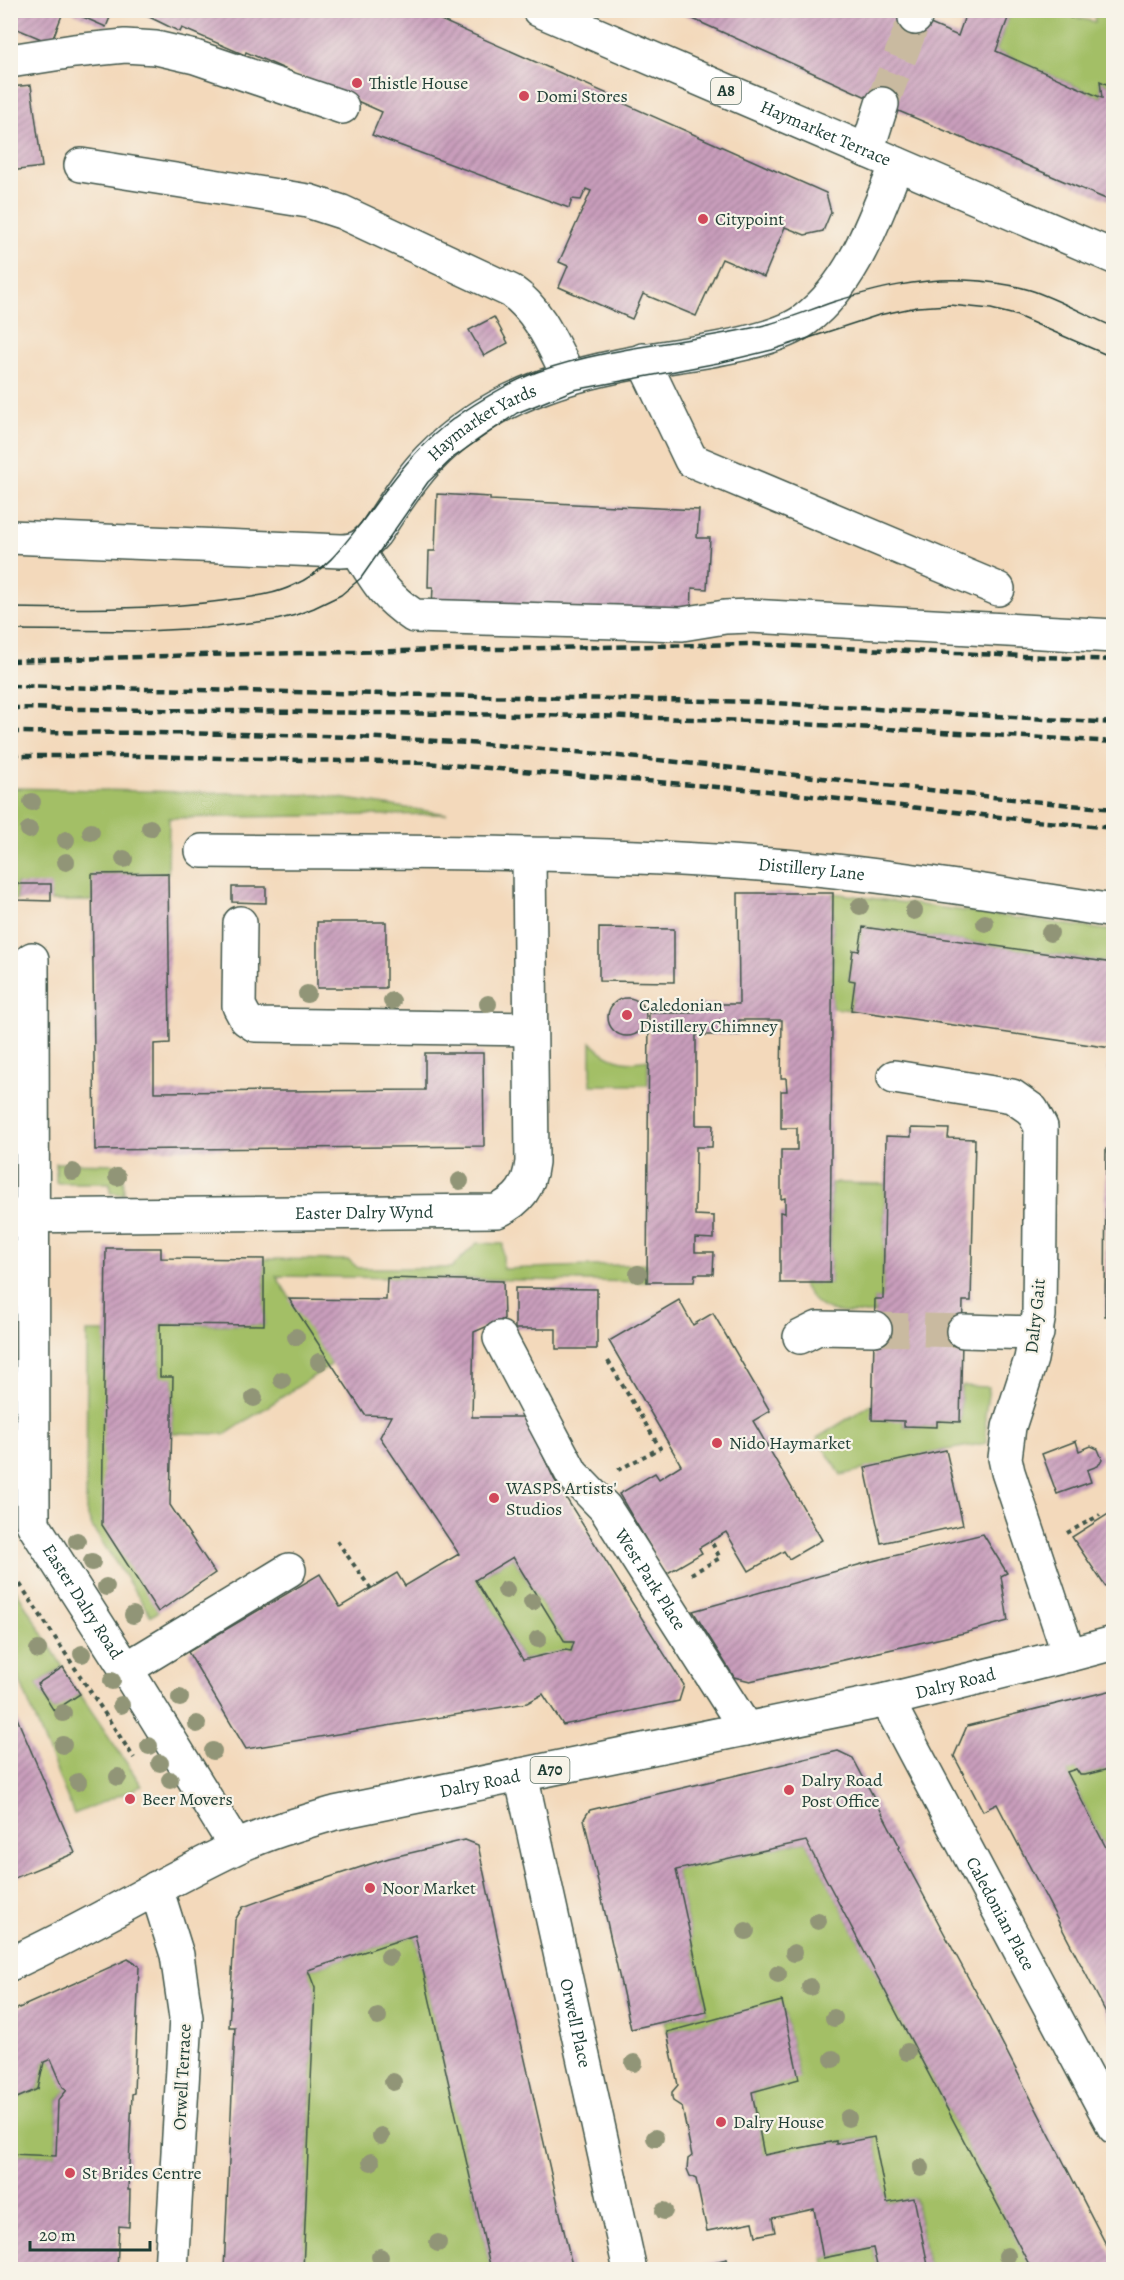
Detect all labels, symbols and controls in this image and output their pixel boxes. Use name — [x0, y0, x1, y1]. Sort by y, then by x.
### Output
place label: Thistle House — [369, 71, 468, 95]
marker: Thistle House — [350, 76, 364, 90]
road number: A8 — [711, 78, 741, 104]
place label: Domi Stores — [536, 84, 628, 108]
marker: Domi Stores — [517, 89, 531, 103]
street label: Haymarket Terrace — [757, 94, 895, 172]
place label: Citypoint — [715, 207, 784, 231]
marker: Citypoint — [696, 212, 710, 226]
street label: Haymarket Yards — [422, 378, 540, 466]
street label: Distillery Lane — [757, 852, 866, 886]
place label: Caledonian Distillery Chimney — [639, 993, 778, 1038]
marker: Caledonian Distillery Chimney — [620, 1008, 634, 1022]
street label: Easter Dalry Wynd — [295, 1200, 434, 1225]
street label: Dalry Gait — [1019, 1277, 1051, 1355]
place label: Nido Haymarket — [729, 1431, 851, 1455]
marker: Nido Haymarket — [710, 1436, 724, 1450]
place label: WASPS Artists' Studios — [505, 1476, 617, 1521]
marker: WASPS Artists' Studios — [487, 1491, 501, 1505]
street label: West Park Place — [609, 1523, 692, 1635]
street label: Easter Dalry Road — [37, 1539, 129, 1664]
street label: Dalry Road — [913, 1662, 998, 1705]
road number: A70 — [530, 1757, 570, 1783]
street label: Dalry Road — [437, 1763, 523, 1803]
place label: Dalry Road Post Office — [801, 1768, 883, 1813]
marker: Dalry Road Post Office — [782, 1783, 796, 1797]
place label: Beer Movers — [142, 1787, 233, 1811]
marker: Beer Movers — [123, 1792, 137, 1806]
street label: Caledonian Place — [960, 1853, 1041, 1975]
place label: Noor Market — [382, 1876, 476, 1900]
marker: Noor Market — [363, 1881, 377, 1895]
street label: Orwell Place — [554, 1976, 597, 2070]
street label: Orwell Terrace — [167, 2023, 197, 2131]
place label: Dalry House — [733, 2110, 824, 2134]
marker: Dalry House — [714, 2115, 728, 2129]
place label: St Brides Centre — [82, 2161, 202, 2185]
marker: St Brides Centre — [63, 2166, 77, 2180]
scale bar — [30, 2214, 150, 2252]
text: 20 m — [39, 2223, 76, 2247]

